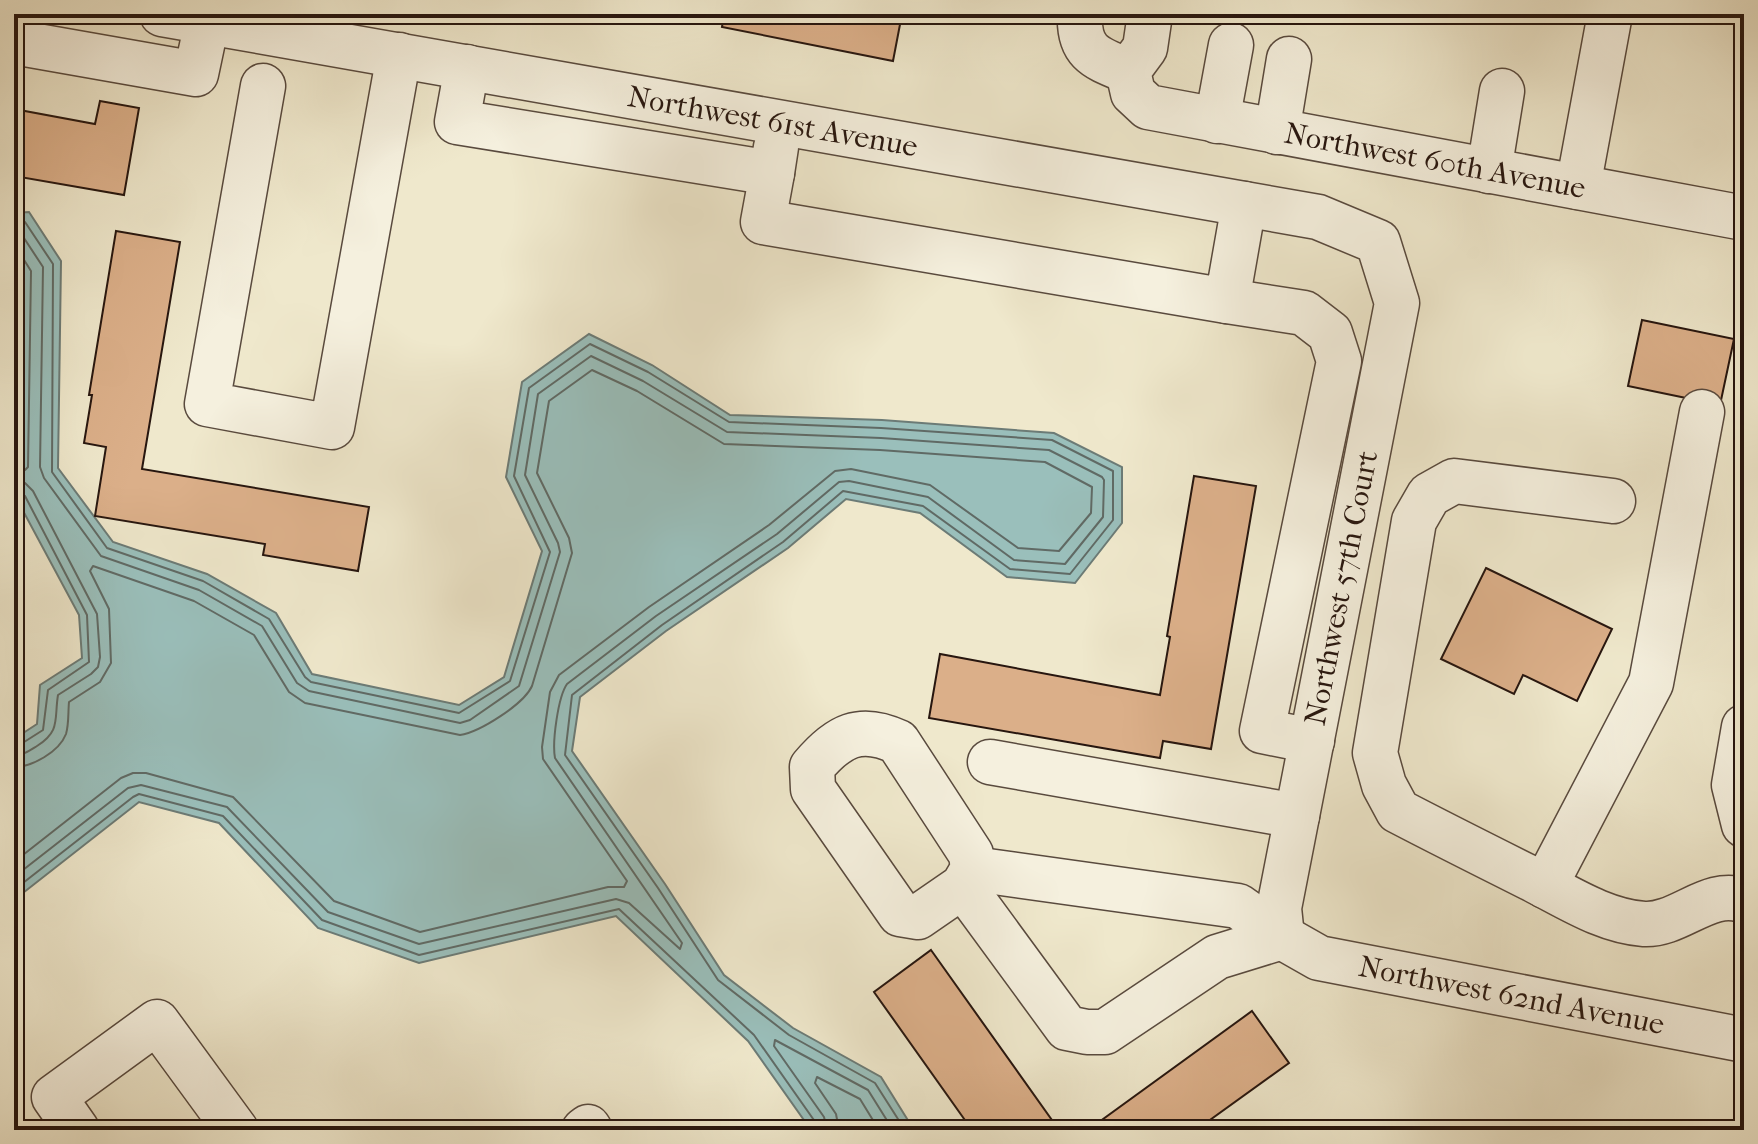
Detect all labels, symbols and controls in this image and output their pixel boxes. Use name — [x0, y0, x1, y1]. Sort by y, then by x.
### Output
street label: Northwest 61st Avenue — [625, 79, 920, 164]
street label: Northwest 60th Avenue — [1281, 116, 1589, 206]
street label: Northwest 57th Court — [1298, 448, 1385, 728]
street label: Northwest 62nd Avenue — [1356, 949, 1667, 1042]

